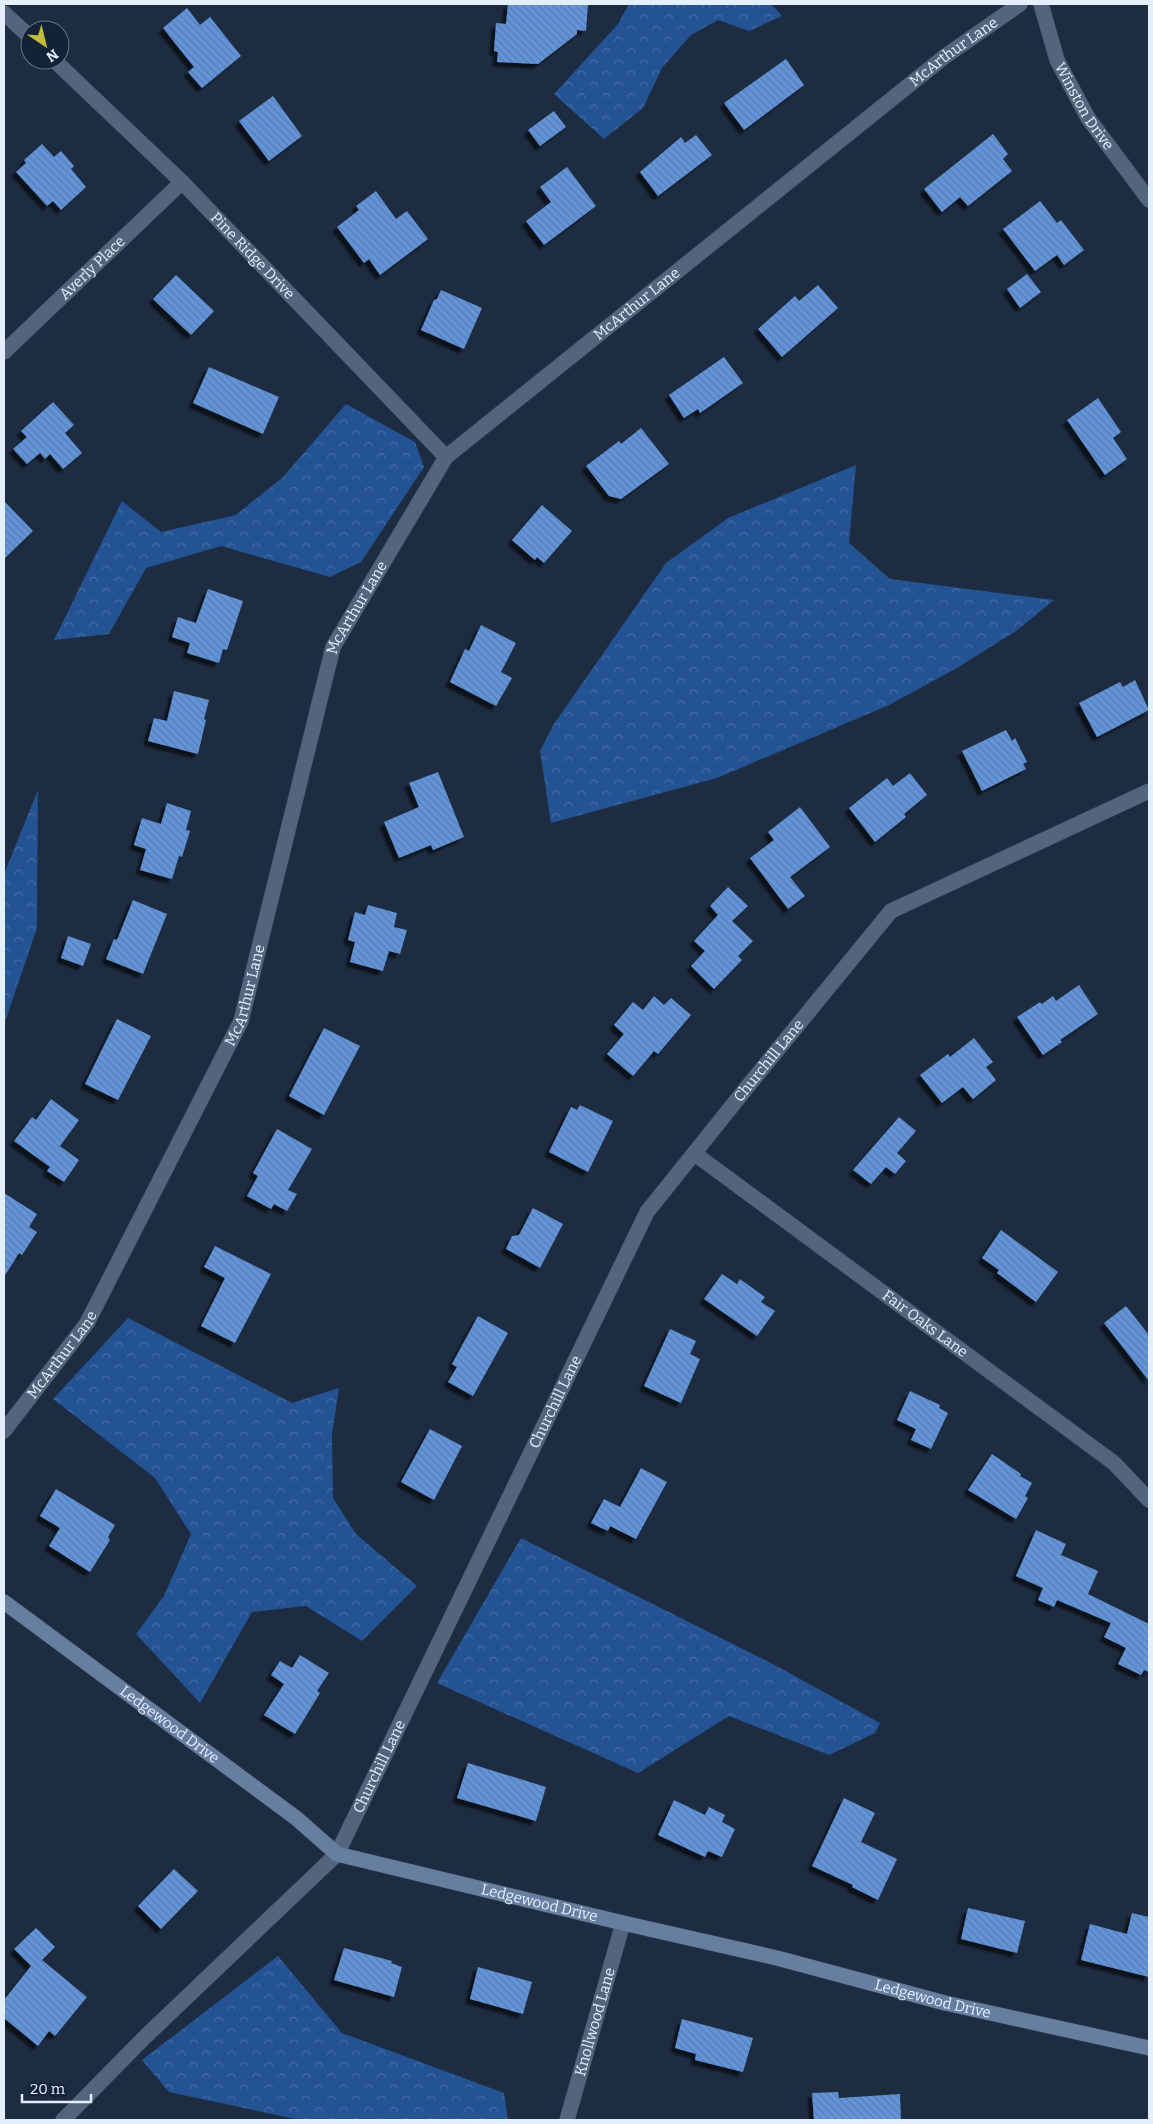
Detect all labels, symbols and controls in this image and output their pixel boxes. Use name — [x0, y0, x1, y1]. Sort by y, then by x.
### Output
street label: McArthur Lane — [906, 13, 1001, 90]
north arrow — [20, 20, 70, 70]
text: N — [43, 45, 61, 65]
street label: Winston Drive — [1051, 59, 1118, 154]
street label: Pine Ridge Drive — [207, 209, 299, 303]
street label: Averly Place — [56, 232, 129, 303]
street label: McArthur Lane — [590, 264, 683, 344]
street label: McArthur Lane — [323, 558, 391, 656]
street label: McArthur Lane — [221, 943, 268, 1049]
street label: Churchill Lane — [730, 1016, 808, 1106]
street label: Fair Oaks Lane — [879, 1286, 971, 1361]
street label: McArthur Lane — [23, 1308, 101, 1402]
street label: Churchill Lane — [525, 1352, 585, 1451]
street label: Ledgewood Drive — [116, 1682, 223, 1767]
street label: Churchill Lane — [349, 1717, 409, 1816]
street label: Ledgewood Drive — [479, 1880, 600, 1926]
street label: Knollwood Lane — [571, 1966, 619, 2078]
street label: Ledgewood Drive — [873, 1976, 993, 2022]
scale bar — [22, 2072, 91, 2104]
text: 20 m — [30, 2080, 66, 2098]

